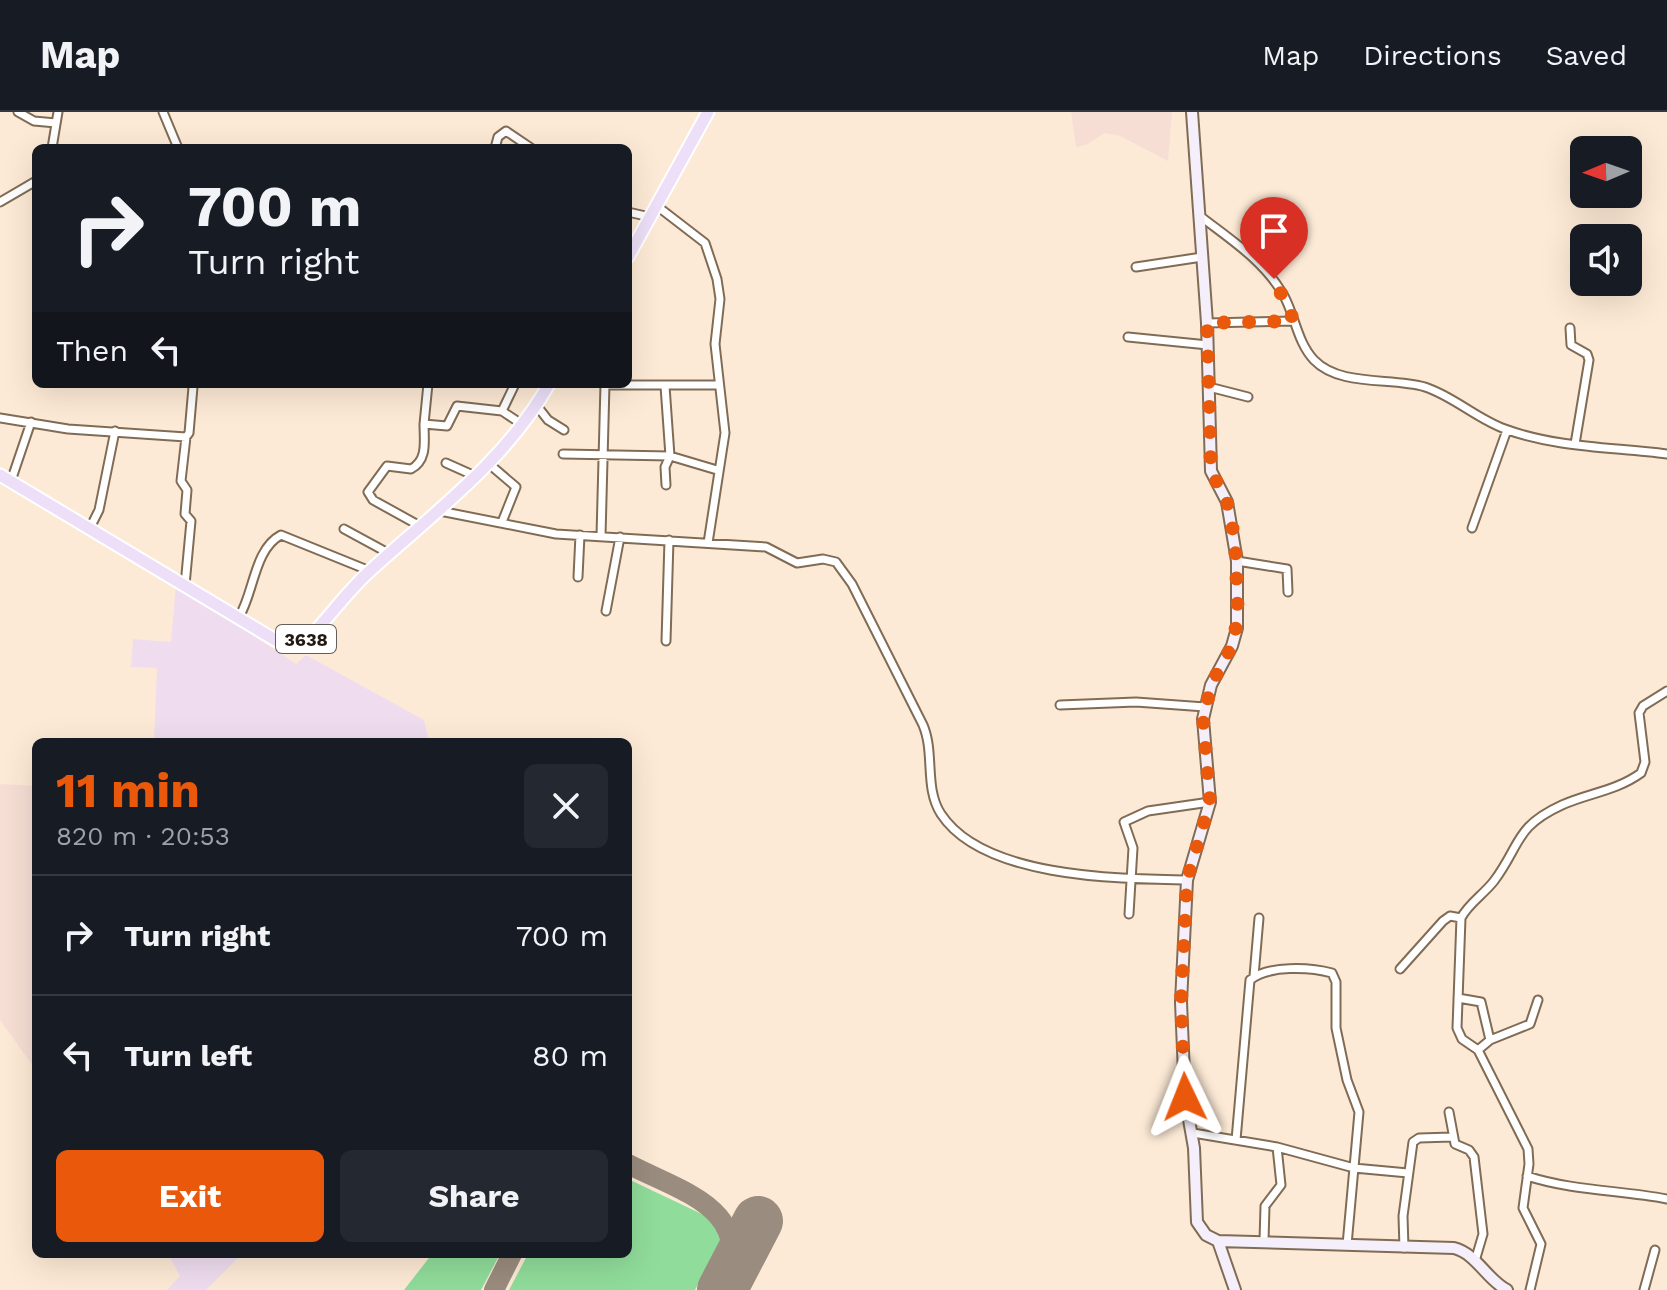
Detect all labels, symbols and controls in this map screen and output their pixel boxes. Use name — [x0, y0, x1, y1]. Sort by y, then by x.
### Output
text: Map — [40, 33, 120, 77]
text: Map — [1262, 39, 1319, 72]
text: Directions — [1363, 39, 1502, 72]
text: Saved — [1546, 39, 1627, 72]
north arrow — [1570, 136, 1642, 208]
map controls — [1570, 136, 1642, 296]
text: 700 m — [188, 174, 361, 240]
icon: right — [56, 176, 160, 280]
pin — [1240, 197, 1308, 279]
icon: arrive — [1252, 209, 1296, 253]
button: sound — [1570, 224, 1642, 296]
text: Turn right — [188, 241, 359, 283]
icon: left — [144, 328, 188, 372]
text: Then — [56, 333, 128, 368]
road number: 3638 — [276, 625, 336, 653]
text: 11 min — [56, 762, 200, 819]
button: close — [524, 764, 608, 848]
text: 820 m · 20:53 — [56, 821, 230, 851]
icon: right — [56, 913, 100, 957]
text: Turn right — [124, 918, 270, 953]
text: 700 m — [516, 918, 608, 953]
icon: left — [56, 1033, 100, 1077]
text: Turn left — [124, 1038, 252, 1073]
text: 80 m — [532, 1038, 608, 1073]
position arrow — [1143, 1055, 1227, 1139]
button: Exit — [56, 1150, 324, 1242]
button: Share — [340, 1150, 608, 1242]

